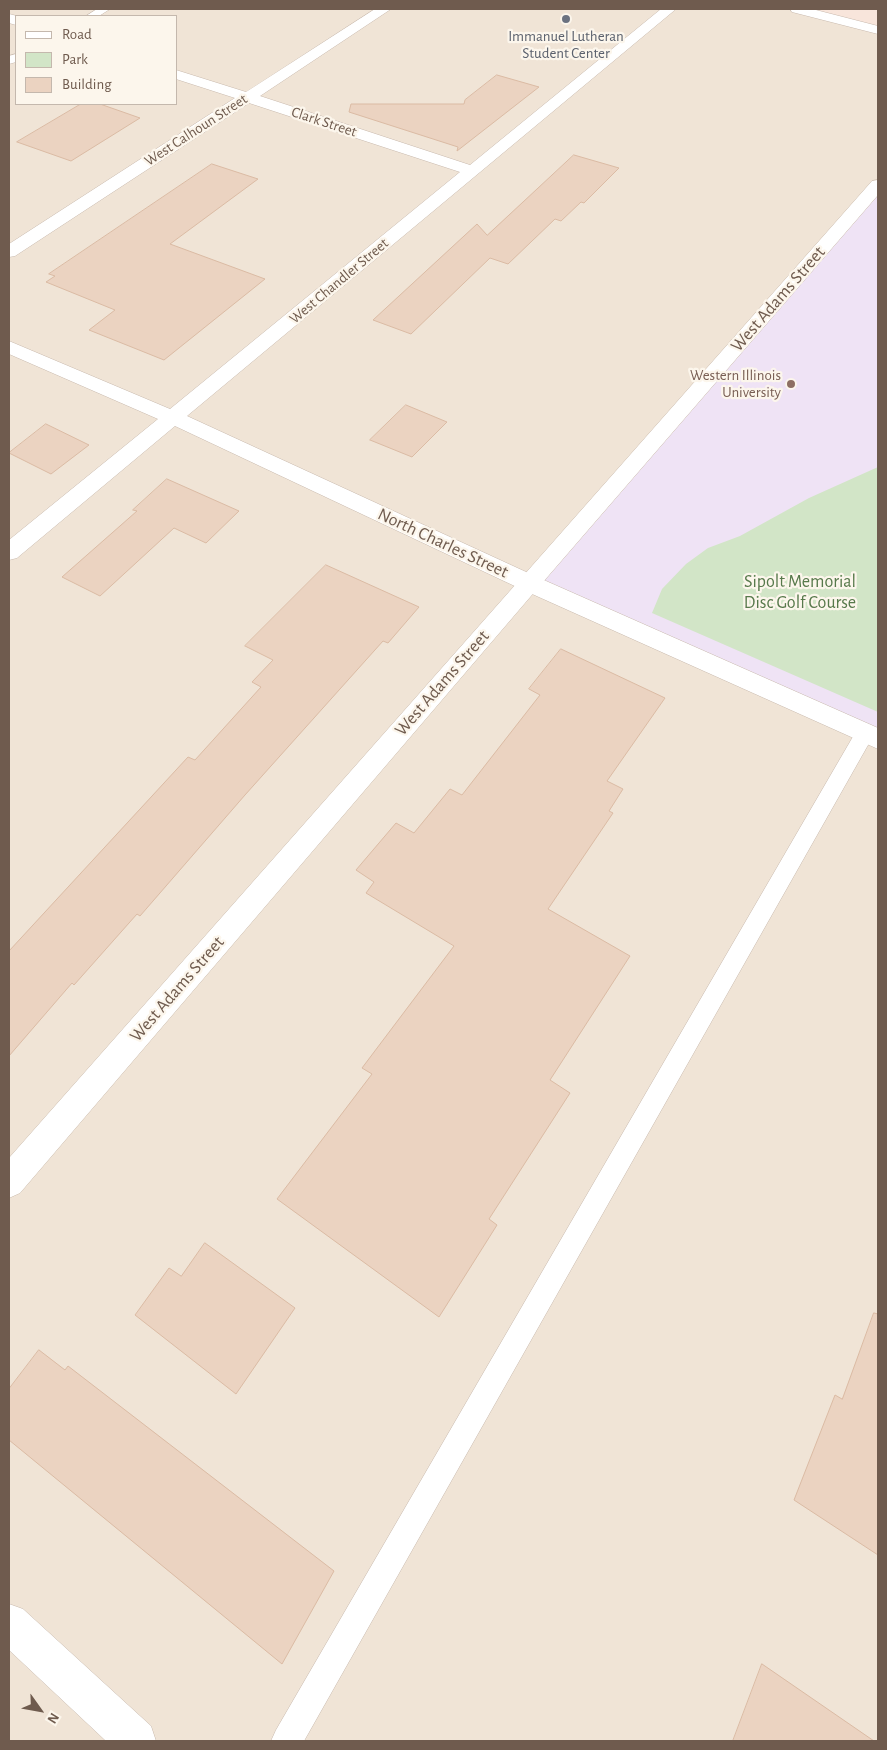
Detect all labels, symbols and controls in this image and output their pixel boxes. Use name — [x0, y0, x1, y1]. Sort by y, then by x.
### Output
marker: Immanuel Lutheran Student Center — [560, 13, 572, 25]
legend — [15, 15, 178, 105]
text: Road — [62, 27, 92, 42]
place label: Immanuel Lutheran Student Center — [508, 27, 624, 62]
text: Park — [62, 52, 88, 67]
text: Building — [62, 77, 112, 92]
street label: West Calhoun Street — [141, 90, 251, 170]
street label: Clark Street — [289, 103, 359, 141]
street label: West Chandler Street — [286, 234, 392, 328]
street label: West Adams Street — [726, 242, 830, 356]
place label: Western Illinois University — [690, 366, 781, 401]
marker: Western Illinois University — [785, 378, 797, 390]
street label: North Charles Street — [374, 503, 512, 583]
park label: Sipolt Memorial Disc Golf Course — [744, 571, 856, 614]
street label: West Adams Street — [390, 626, 494, 740]
street label: West Adams Street — [125, 932, 229, 1046]
north arrow — [15, 1685, 65, 1735]
text: N — [44, 1710, 61, 1726]

